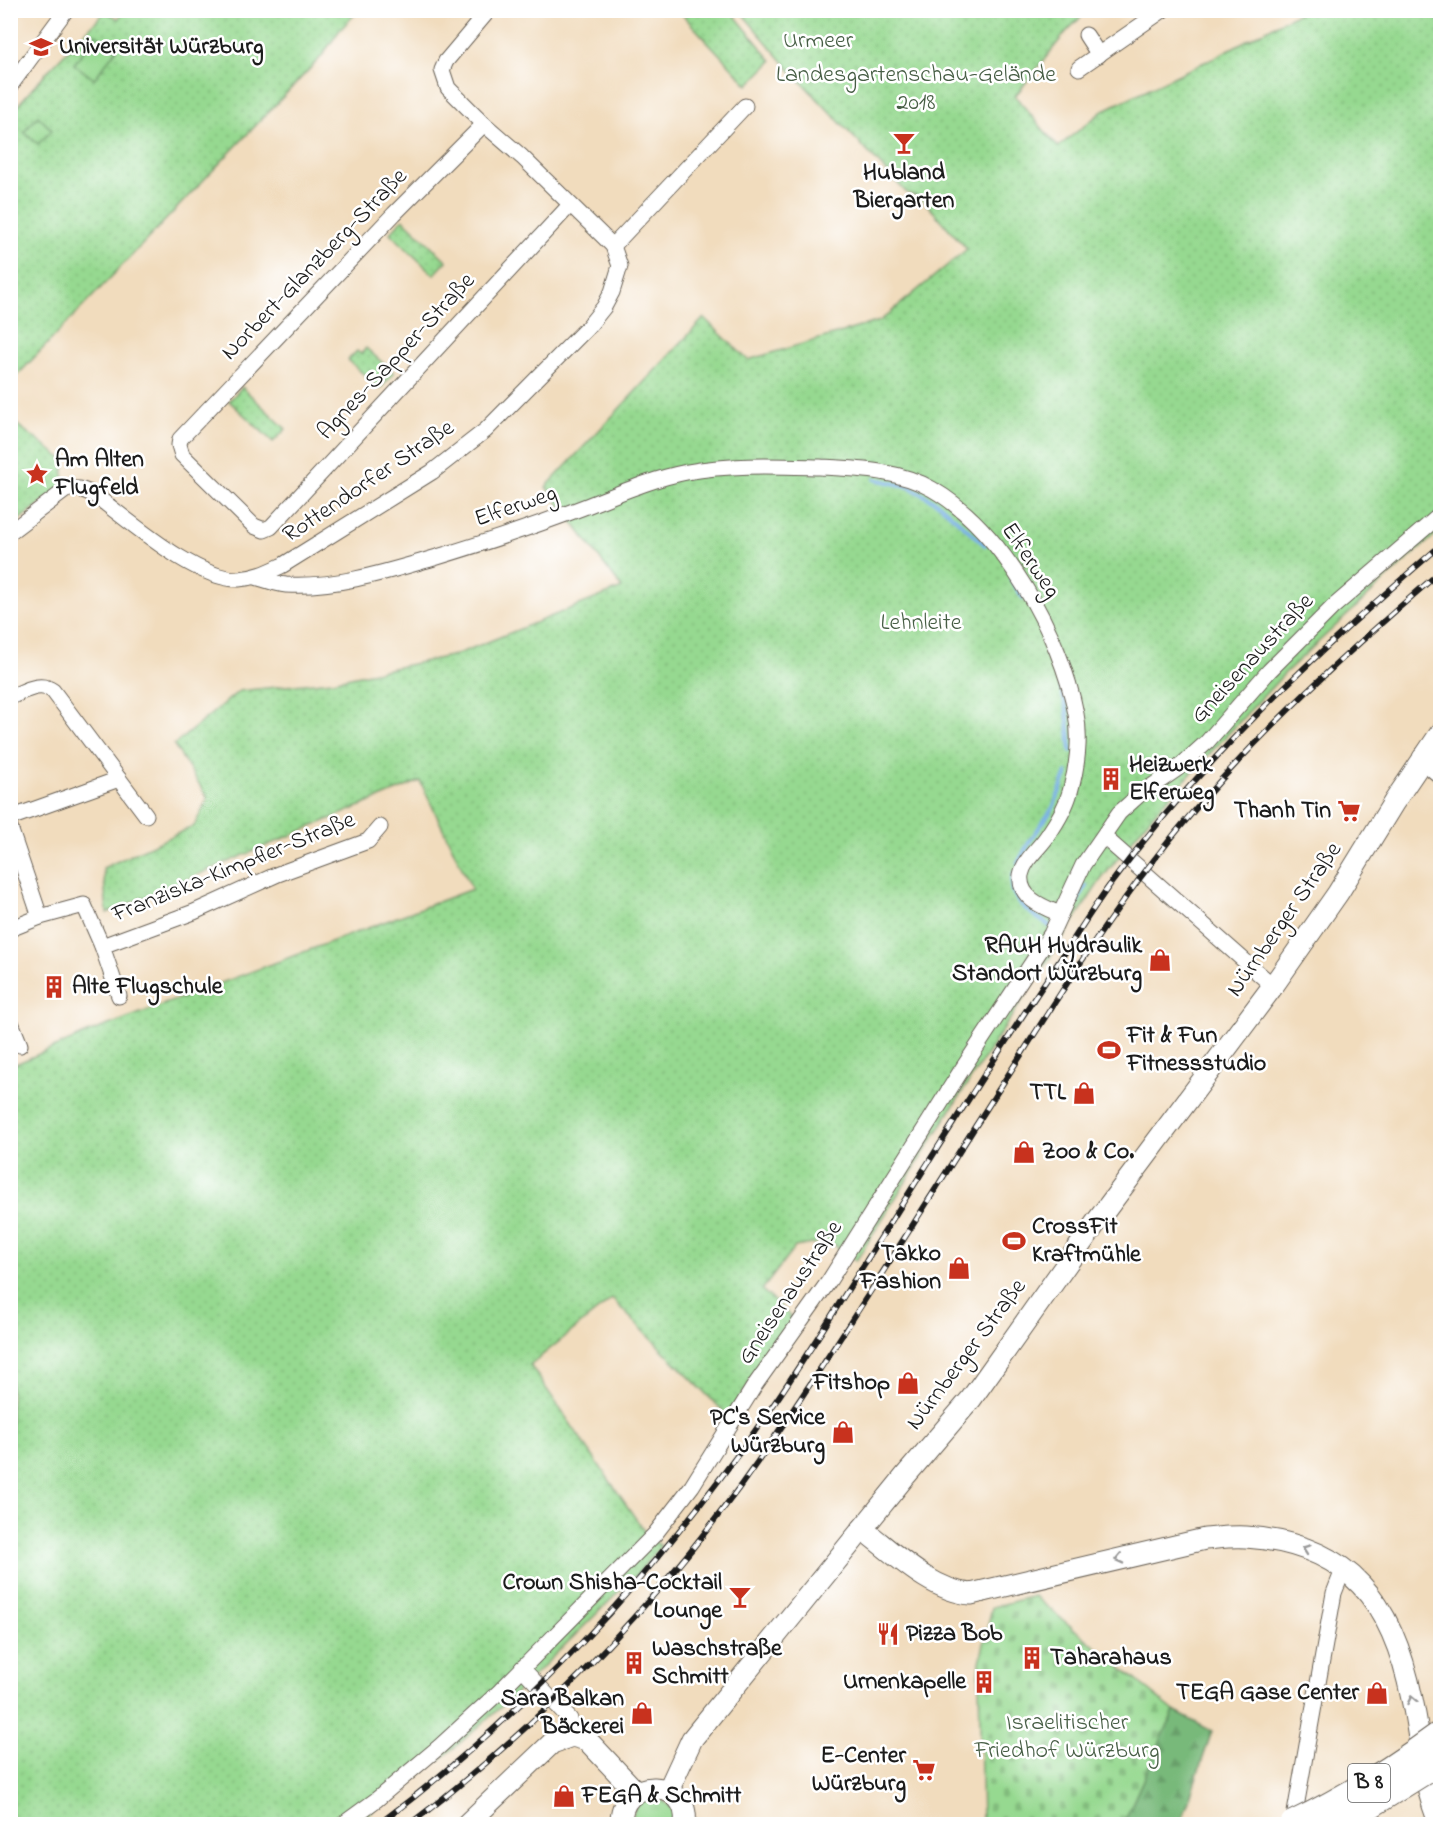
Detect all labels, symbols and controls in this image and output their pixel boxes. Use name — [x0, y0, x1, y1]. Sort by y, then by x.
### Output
park label: Urmeer — [783, 24, 854, 59]
place label: Universität Würzburg — [59, 30, 264, 66]
school or university icon: Universität Würzburg — [28, 34, 54, 60]
park label: Landesgartenschau-Gelände 2018 — [776, 58, 1056, 121]
bar icon: Hubland Biergarten — [891, 130, 917, 156]
place label: Hubland Biergarten — [853, 156, 954, 220]
street label: Norbert-Glanzberg-Straße — [214, 161, 417, 369]
street label: Agnes-Sapper-Straße — [310, 265, 484, 449]
street label: Rottendorfer Straße — [276, 411, 462, 553]
place label: Am Alten Flugfeld — [54, 443, 144, 507]
place icon: Am Alten Flugfeld — [24, 461, 50, 487]
street label: Elferweg — [470, 477, 562, 537]
street label: Elferweg — [992, 516, 1068, 606]
street label: Gneisenaustraße — [1183, 586, 1323, 732]
park label: Lehnleite — [881, 606, 962, 641]
place label: Heizwerk Elferweg — [1129, 748, 1214, 812]
building icon: Heizwerk Elferweg — [1098, 766, 1124, 792]
place label: Thanh Tin — [1234, 794, 1331, 829]
supermarket icon: Thanh Tin — [1336, 798, 1362, 824]
street label: Franziska-Kimpfler-Straße — [106, 803, 361, 933]
street label: Nürnberger Straße — [1218, 835, 1352, 1005]
place label: RAUH Hydraulik Standort Würzburg — [952, 929, 1142, 993]
shop icon: RAUH Hydraulik Standort Würzburg — [1147, 947, 1173, 973]
place label: Alte Flugschule — [72, 970, 224, 1006]
building icon: Alte Flugschule — [41, 974, 67, 1000]
place label: Fit & Fun Fitnessstudio — [1126, 1019, 1266, 1082]
sports icon: Fit & Fun Fitnessstudio — [1096, 1037, 1122, 1063]
place label: TTL — [1030, 1076, 1067, 1111]
shop icon: TTL — [1071, 1080, 1097, 1106]
place label: Zoo & Co. — [1042, 1135, 1134, 1170]
shop icon: Zoo & Co. — [1011, 1139, 1037, 1165]
place label: CrossFit Kraftmühle — [1032, 1210, 1142, 1273]
street label: Gneisenaustraße — [730, 1214, 852, 1372]
sports icon: CrossFit Kraftmühle — [1001, 1228, 1027, 1254]
place label: Takko Fashion — [859, 1237, 941, 1300]
shop icon: Takko Fashion — [946, 1255, 972, 1281]
street label: Nürnberger Straße — [898, 1272, 1036, 1438]
place label: Fitshop — [812, 1366, 890, 1401]
shop icon: Fitshop — [895, 1370, 921, 1396]
place label: PC's Service Würzburg — [710, 1401, 826, 1465]
shop icon: PC's Service Würzburg — [830, 1419, 856, 1445]
one-way arrow — [1301, 1544, 1311, 1557]
one-way arrow — [1115, 1552, 1125, 1565]
place label: Crown Shisha-Cocktail Lounge — [502, 1566, 723, 1630]
bar icon: Crown Shisha-Cocktail Lounge — [727, 1584, 753, 1610]
place label: Pizza Bob — [906, 1617, 1003, 1652]
restaurant icon: Pizza Bob — [875, 1621, 901, 1647]
place label: Waschstraße Schmitt — [652, 1632, 783, 1695]
place label: Taharahaus — [1050, 1641, 1172, 1676]
building icon: Taharahaus — [1019, 1645, 1045, 1671]
building icon: Waschstraße Schmitt — [621, 1650, 647, 1676]
place label: Urnenkapelle — [843, 1665, 967, 1700]
building icon: Urnenkapelle — [971, 1669, 997, 1695]
place label: TEGA Gase Center — [1176, 1676, 1360, 1711]
shop icon: TEGA Gase Center — [1364, 1680, 1390, 1706]
place label: Sara Balkan Bäckerei — [501, 1682, 624, 1745]
one-way arrow — [1407, 1696, 1420, 1706]
shop icon: Sara Balkan Bäckerei — [629, 1700, 655, 1726]
park label: Israelitischer Friedhof Würzburg — [974, 1706, 1159, 1769]
place label: E-Center Würzburg — [812, 1739, 907, 1803]
supermarket icon: E-Center Würzburg — [911, 1757, 937, 1783]
road number: B 8 — [1348, 1764, 1390, 1802]
place label: FEGA & Schmitt — [581, 1779, 742, 1814]
shop icon: FEGA & Schmitt — [551, 1783, 577, 1809]

